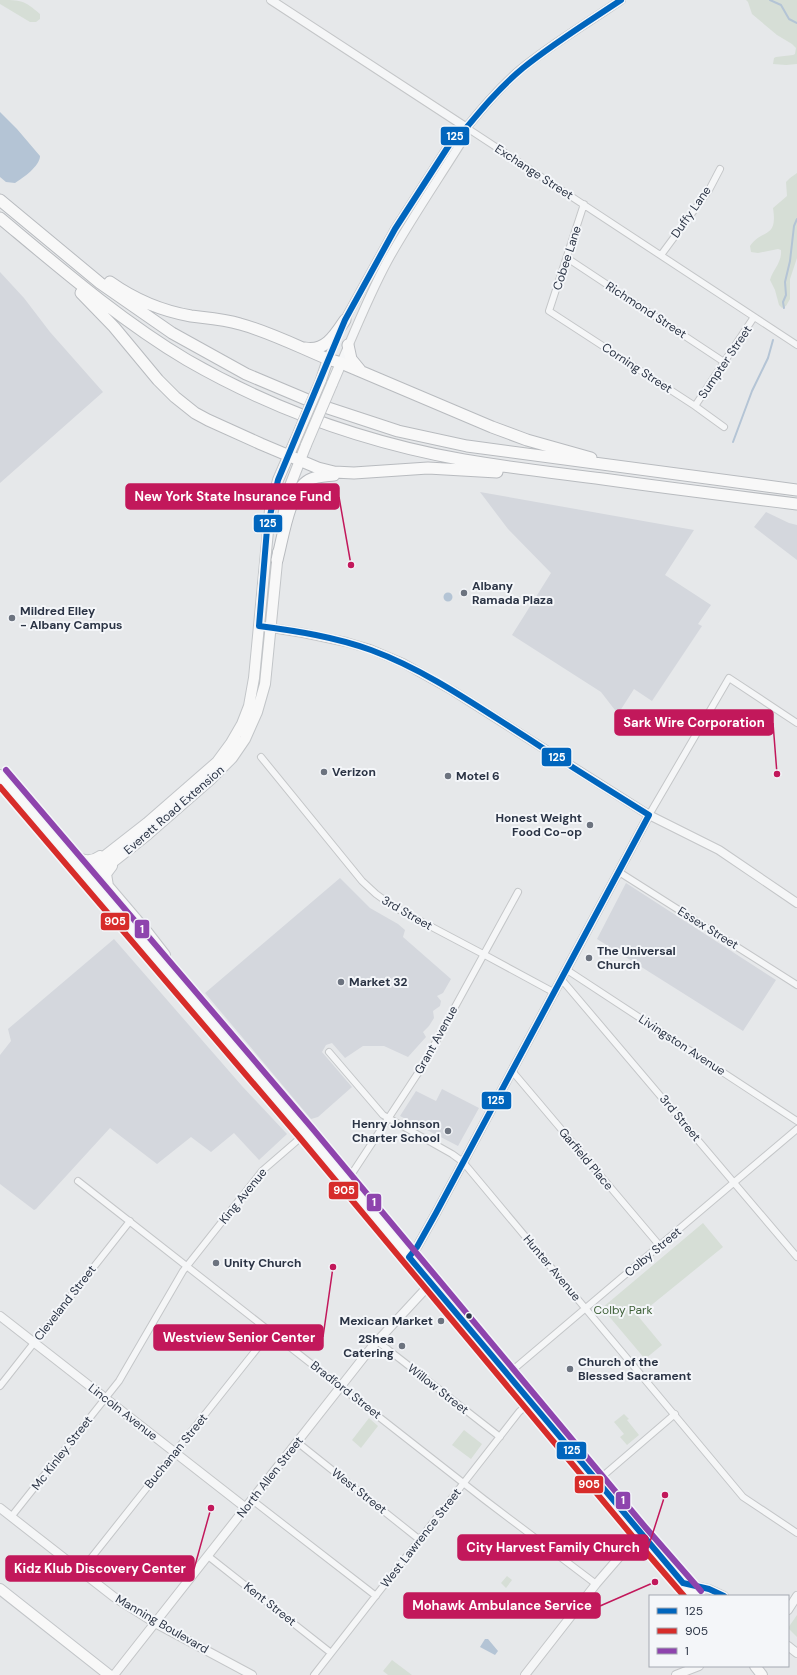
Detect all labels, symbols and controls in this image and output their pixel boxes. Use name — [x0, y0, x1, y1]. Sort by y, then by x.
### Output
line badge: 125 — [440, 126, 470, 146]
text: 125 — [446, 129, 464, 143]
street label: Exchange Street — [492, 141, 576, 203]
street label: Duffy Lane — [667, 183, 715, 241]
street label: Cobee Lane — [549, 224, 585, 292]
street label: Richmond Street — [603, 278, 690, 342]
street label: Sumpter Street — [695, 322, 756, 402]
street label: Corning Street — [599, 339, 675, 397]
callout: New York State Insurance Fund — [126, 484, 339, 509]
text: New York State Insurance Fund — [134, 488, 332, 505]
line badge: 125 — [253, 514, 283, 533]
text: 125 — [259, 516, 277, 530]
place label: Albany Ramada Plaza — [472, 578, 553, 608]
marker: Albany Ramada Plaza — [459, 588, 469, 598]
place label: Mildred Elley - Albany Campus — [20, 603, 122, 633]
marker: Mildred Elley - Albany Campus — [7, 613, 17, 623]
callout: Sark Wire Corporation — [615, 710, 773, 735]
text: Sark Wire Corporation — [623, 714, 765, 731]
line badge: 125 — [541, 747, 572, 767]
text: 125 — [548, 750, 566, 764]
street label: Everett Road Extension — [120, 762, 228, 858]
place label: Verizon — [332, 764, 376, 780]
marker: Verizon — [319, 767, 329, 777]
place label: Motel 6 — [456, 768, 500, 784]
marker: Motel 6 — [443, 771, 453, 781]
place label: Honest Weight Food Co-op — [495, 810, 582, 840]
marker: Honest Weight Food Co-op — [585, 820, 595, 830]
street label: 3rd Street — [379, 892, 436, 934]
street label: Essex Street — [675, 903, 742, 953]
line badge: 905 — [100, 912, 130, 931]
text: 905 — [104, 914, 126, 928]
line badge: 1 — [134, 919, 150, 939]
text: 1 — [140, 922, 144, 936]
place label: The Universal Church — [597, 943, 676, 973]
marker: The Universal Church — [584, 953, 594, 963]
place label: Market 32 — [349, 974, 407, 990]
marker: Market 32 — [336, 977, 346, 987]
street label: Grant Avenue — [411, 1003, 461, 1077]
street label: Livingston Avenue — [636, 1011, 729, 1079]
line badge: 125 — [481, 1091, 512, 1110]
street label: 3rd Street — [656, 1091, 704, 1145]
text: 125 — [487, 1093, 505, 1107]
place label: Henry Johnson Charter School — [352, 1116, 440, 1146]
street label: Garfield Place — [555, 1124, 617, 1194]
marker: Henry Johnson Charter School — [443, 1126, 453, 1136]
street label: King Avenue — [216, 1165, 271, 1227]
line badge: 905 — [328, 1181, 359, 1200]
text: 905 — [333, 1183, 355, 1197]
line badge: 1 — [366, 1193, 382, 1212]
text: 1 — [372, 1195, 376, 1209]
street label: Colby Street — [621, 1223, 685, 1280]
street label: Hunter Avenue — [520, 1232, 585, 1305]
place label: Unity Church — [224, 1255, 301, 1271]
marker: Unity Church — [211, 1258, 221, 1268]
street label: Cleveland Street — [31, 1262, 100, 1344]
park label: Colby Park — [594, 1302, 653, 1318]
unlabelled marker — [464, 1311, 474, 1321]
place label: Mexican Market — [340, 1313, 433, 1329]
marker: Mexican Market — [436, 1316, 446, 1326]
callout: Westview Senior Center — [154, 1325, 323, 1350]
text: Westview Senior Center — [163, 1329, 316, 1346]
place label: 2Shea Catering — [343, 1331, 394, 1361]
marker: 2Shea Catering — [397, 1341, 407, 1351]
place label: Church of the Blessed Sacrament — [578, 1354, 691, 1384]
street label: Bradford Street — [307, 1357, 385, 1423]
street label: Willow Street — [404, 1360, 472, 1418]
marker: Church of the Blessed Sacrament — [565, 1364, 575, 1374]
street label: Lincoln Avenue — [85, 1380, 161, 1444]
street label: Buchanan Street — [141, 1410, 211, 1492]
street label: Mc Kinley Street — [28, 1412, 96, 1493]
street label: North Allen Street — [233, 1433, 307, 1521]
line badge: 125 — [556, 1441, 587, 1460]
text: 125 — [563, 1443, 581, 1457]
street label: West Street — [328, 1465, 390, 1518]
line badge: 905 — [574, 1475, 604, 1494]
text: 905 — [578, 1477, 600, 1491]
street label: West Lawrence Street — [377, 1485, 465, 1591]
line badge: 1 — [615, 1491, 631, 1510]
text: 1 — [621, 1493, 625, 1507]
callout: City Harvest Family Church — [458, 1535, 648, 1560]
text: City Harvest Family Church — [466, 1539, 640, 1556]
callout: Kidz Klub Discovery Center — [6, 1556, 194, 1581]
text: Kidz Klub Discovery Center — [14, 1560, 187, 1577]
street label: Kent Street — [241, 1579, 300, 1630]
street label: Manning Boulevard — [113, 1591, 211, 1657]
callout: Mohawk Ambulance Service — [404, 1593, 600, 1618]
legend — [649, 1595, 789, 1667]
text: Mohawk Ambulance Service — [412, 1597, 592, 1614]
text: 125 — [685, 1603, 703, 1619]
text: 905 — [685, 1623, 708, 1639]
text: 1 — [685, 1643, 689, 1659]

